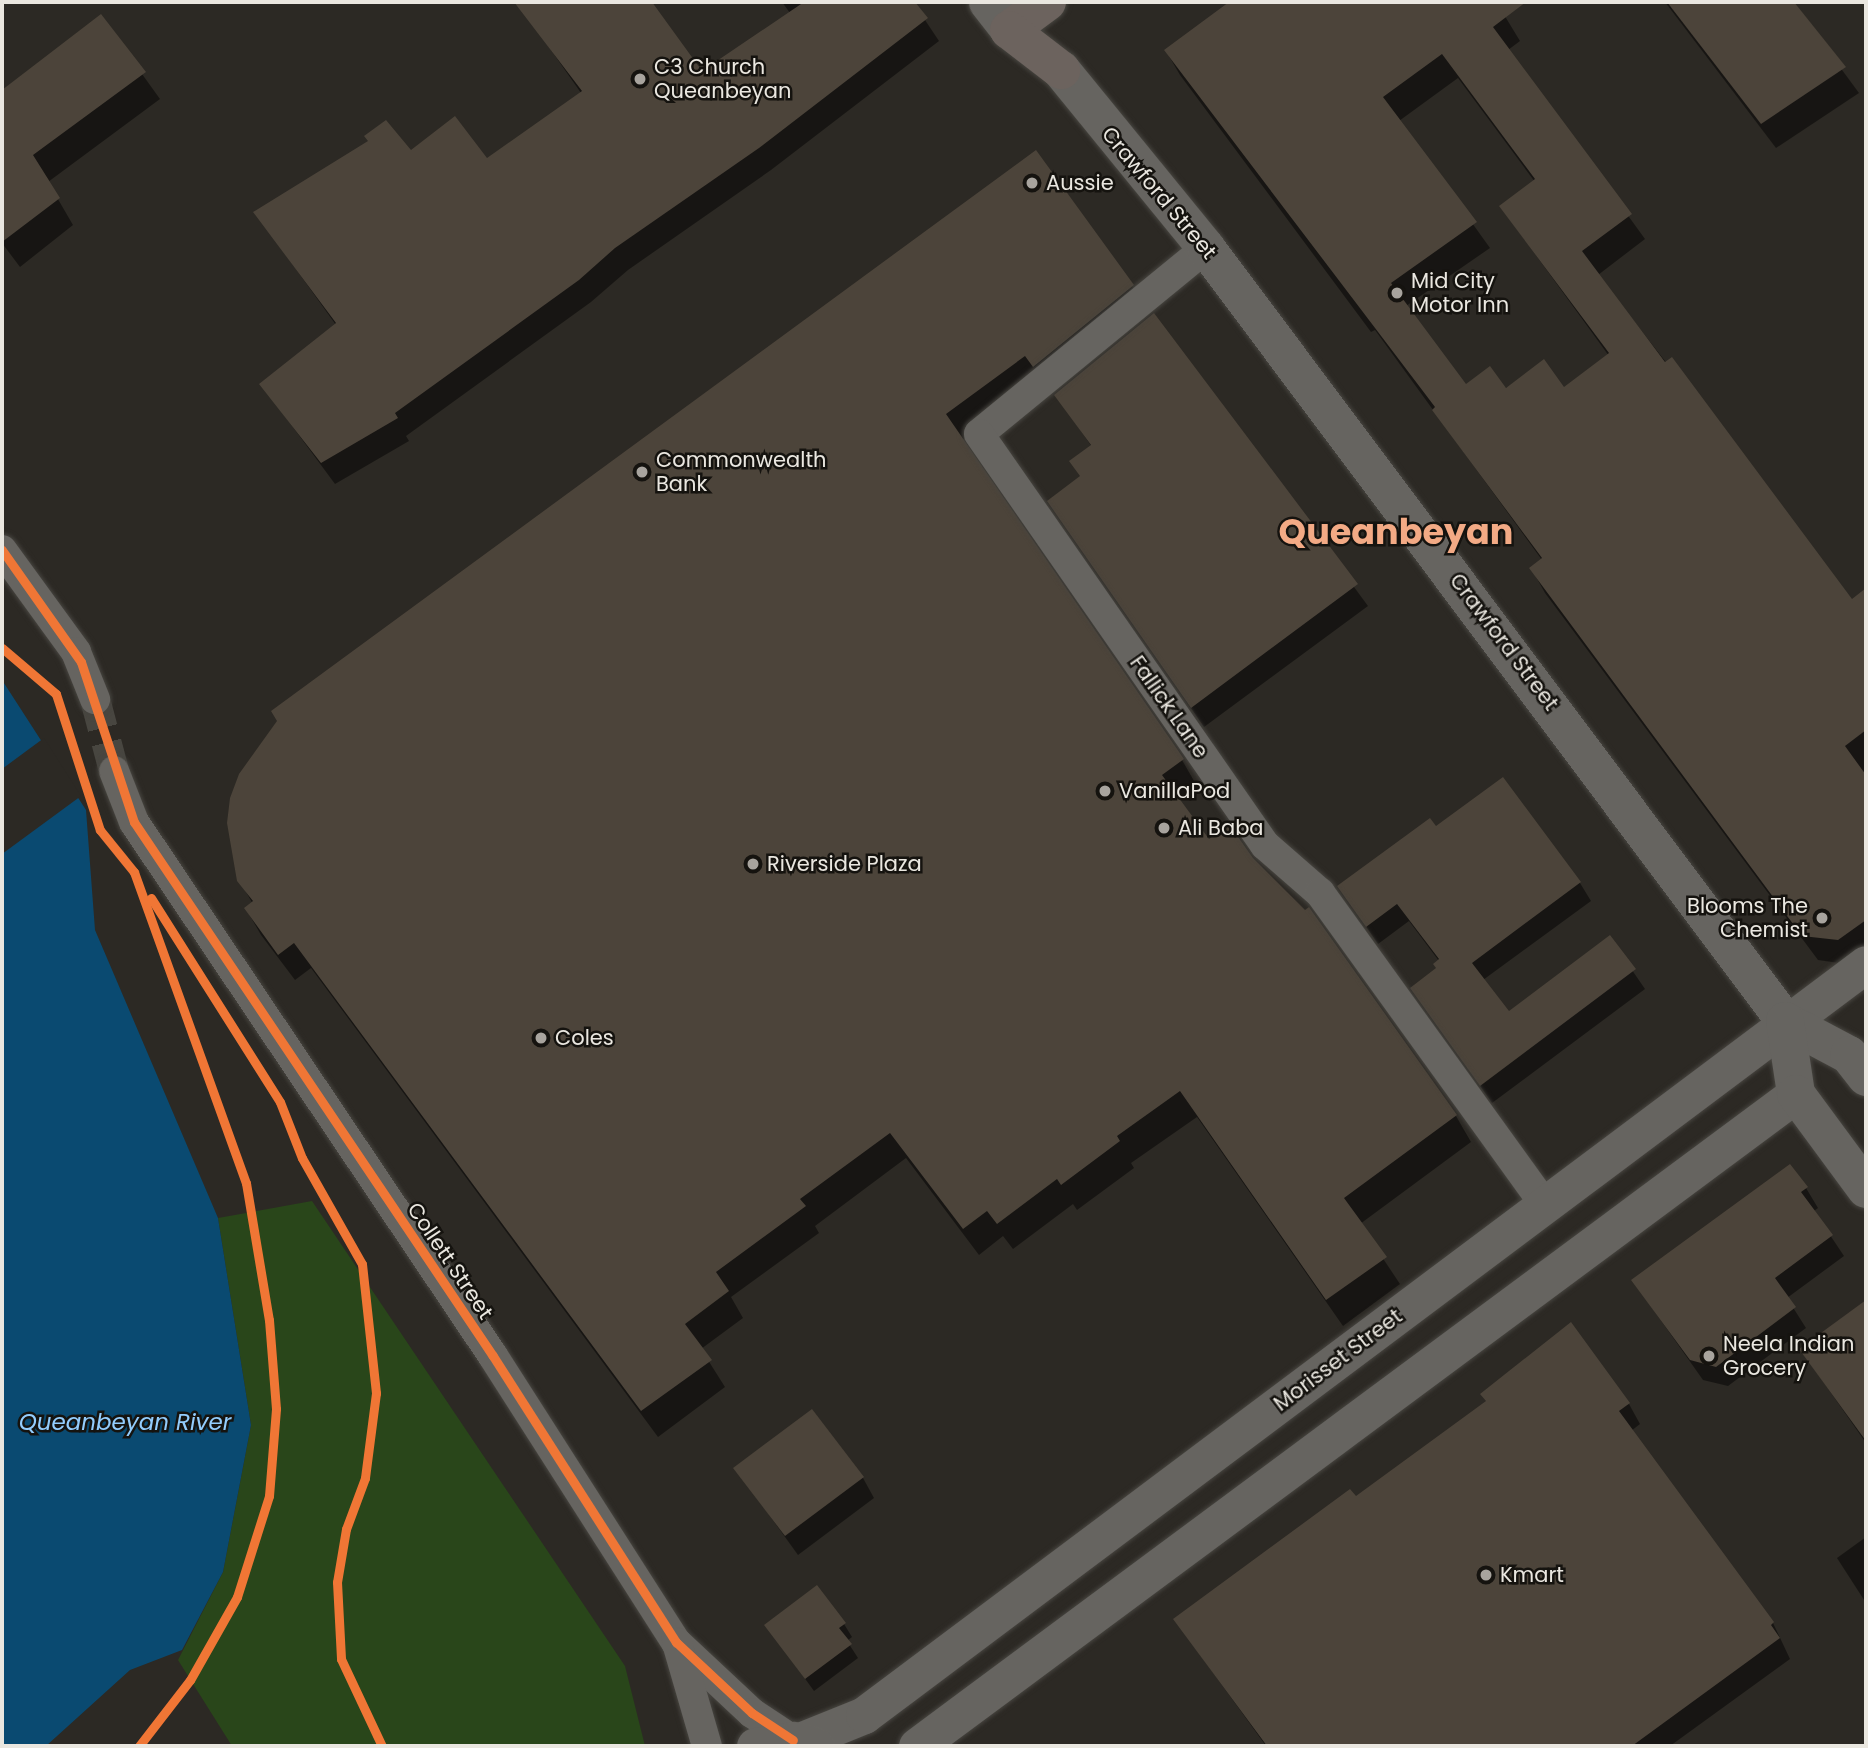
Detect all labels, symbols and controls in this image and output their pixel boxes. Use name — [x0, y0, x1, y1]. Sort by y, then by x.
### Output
place label: C3 Church Queanbeyan — [654, 54, 791, 104]
marker: C3 Church Queanbeyan — [632, 71, 648, 87]
street label: Crawford Street — [1096, 122, 1222, 264]
place label: Aussie — [1046, 170, 1114, 196]
marker: Aussie — [1024, 175, 1040, 191]
place label: Mid City Motor Inn — [1411, 268, 1509, 318]
marker: Mid City Motor Inn — [1389, 285, 1405, 301]
place label: Commonwealth Bank — [656, 447, 826, 497]
marker: Commonwealth Bank — [634, 464, 650, 480]
district label: Queanbeyan — [1279, 511, 1513, 553]
street label: Crawford Street — [1444, 569, 1564, 715]
street label: Fallick Lane — [1125, 651, 1213, 763]
place label: VanillaPod — [1119, 778, 1230, 804]
marker: VanillaPod — [1097, 783, 1113, 799]
place label: Ali Baba — [1178, 815, 1264, 841]
marker: Ali Baba — [1156, 820, 1172, 836]
place label: Riverside Plaza — [767, 851, 922, 877]
marker: Riverside Plaza — [745, 856, 761, 872]
place label: Blooms The Chemist — [1687, 893, 1808, 943]
marker: Blooms The Chemist — [1814, 910, 1830, 926]
place label: Coles — [555, 1025, 614, 1051]
marker: Coles — [533, 1030, 549, 1046]
street label: Collett Street — [402, 1198, 498, 1324]
street label: Morisset Street — [1269, 1304, 1407, 1416]
place label: Neela Indian Grocery — [1723, 1331, 1854, 1381]
marker: Neela Indian Grocery — [1701, 1348, 1717, 1364]
water label: Queanbeyan River — [19, 1408, 231, 1436]
place label: Kmart — [1500, 1562, 1564, 1588]
marker: Kmart — [1478, 1567, 1494, 1583]

